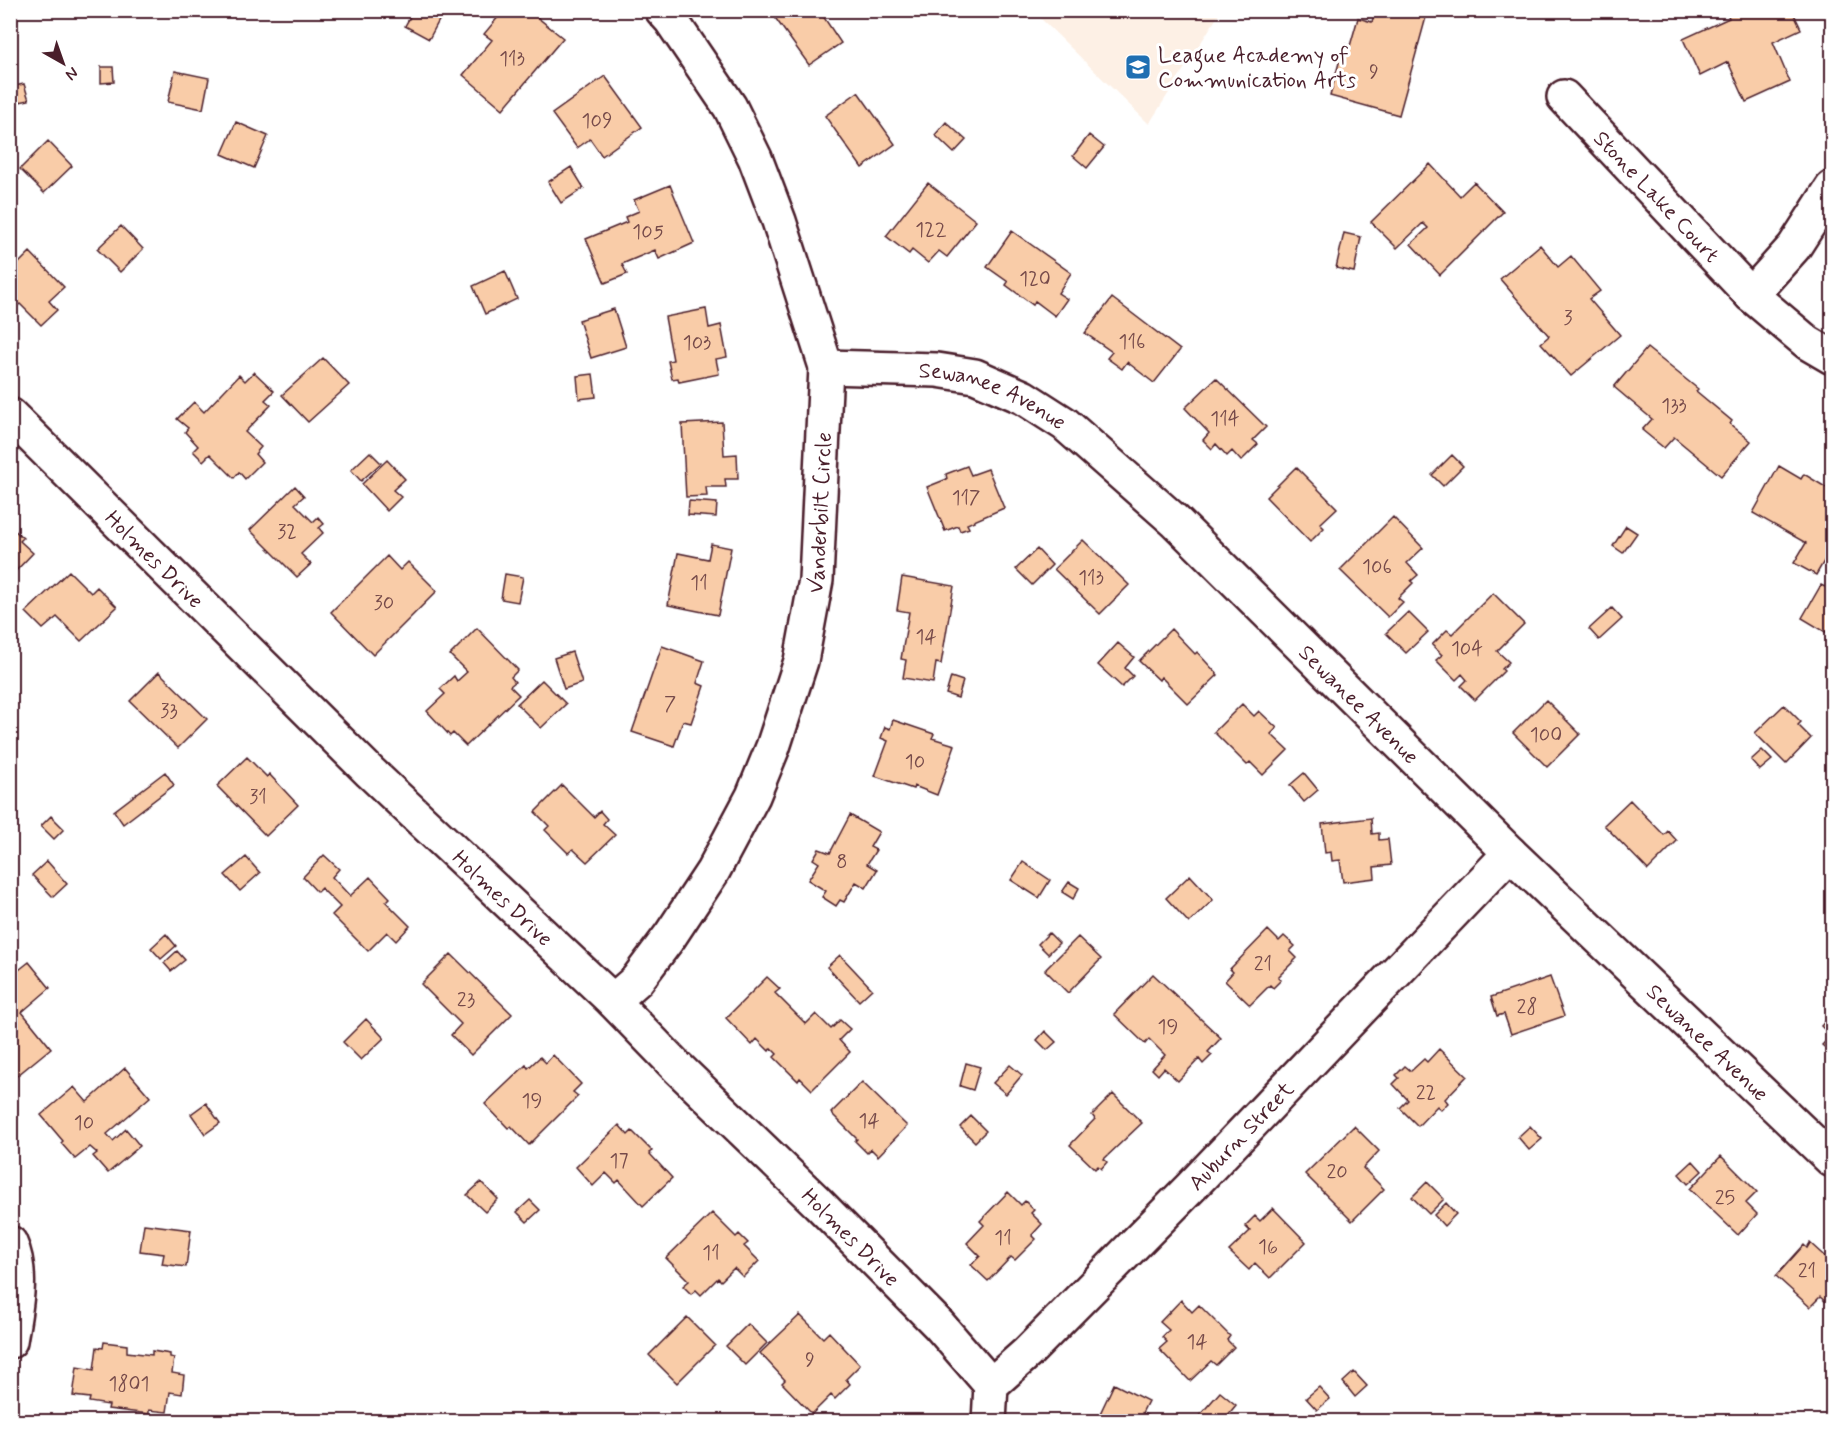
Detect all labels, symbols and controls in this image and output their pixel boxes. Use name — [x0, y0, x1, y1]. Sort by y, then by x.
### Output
north arrow — [33, 33, 93, 93]
place label: League Academy of Communication Arts — [1158, 42, 1356, 95]
house number: 113 — [499, 46, 525, 73]
school or university icon: League Academy of Communication Arts — [1123, 52, 1153, 82]
house number: 9 — [1369, 59, 1379, 86]
text: N — [61, 62, 83, 85]
house number: 109 — [582, 108, 612, 135]
street label: Stone Lake Court — [1587, 125, 1725, 269]
house number: 122 — [915, 217, 947, 244]
house number: 105 — [632, 219, 664, 246]
house number: 120 — [1019, 266, 1051, 293]
house number: 3 — [1563, 305, 1573, 332]
house number: 116 — [1119, 329, 1145, 356]
house number: 103 — [683, 330, 711, 357]
street label: Sewanee Avenue — [918, 358, 1071, 437]
house number: 133 — [1661, 393, 1687, 420]
house number: 114 — [1210, 406, 1240, 433]
street label: Vanderbilt Circle — [802, 431, 839, 596]
house number: 117 — [952, 485, 980, 512]
street label: Holmes Drive — [98, 505, 209, 615]
house number: 32 — [277, 519, 297, 546]
house number: 106 — [1362, 554, 1392, 581]
house number: 113 — [1078, 565, 1104, 592]
house number: 11 — [690, 570, 708, 597]
house number: 30 — [374, 590, 394, 617]
house number: 14 — [915, 624, 937, 651]
house number: 104 — [1451, 636, 1483, 663]
street label: Sewanee Avenue — [1292, 639, 1424, 771]
house number: 7 — [664, 691, 676, 718]
house number: 33 — [160, 698, 178, 725]
house number: 100 — [1530, 722, 1562, 749]
house number: 10 — [905, 749, 925, 776]
house number: 31 — [249, 784, 267, 811]
street label: Holmes Drive — [446, 845, 558, 953]
house number: 8 — [836, 849, 848, 876]
house number: 21 — [1254, 951, 1272, 978]
street label: Sewanee Avenue — [1640, 979, 1774, 1108]
house number: 23 — [457, 987, 475, 1014]
house number: 28 — [1517, 994, 1537, 1021]
house number: 19 — [1158, 1014, 1178, 1041]
street label: Auburn Street — [1183, 1076, 1301, 1197]
house number: 22 — [1416, 1080, 1436, 1107]
house number: 19 — [522, 1088, 542, 1115]
house number: 14 — [858, 1108, 880, 1135]
house number: 10 — [74, 1110, 94, 1137]
house number: 17 — [610, 1148, 629, 1175]
house number: 20 — [1326, 1159, 1348, 1186]
street label: Holmes Drive — [795, 1183, 905, 1293]
house number: 25 — [1715, 1185, 1735, 1212]
house number: 11 — [994, 1225, 1012, 1252]
house number: 16 — [1258, 1234, 1278, 1261]
house number: 11 — [702, 1240, 720, 1267]
house number: 21 — [1798, 1258, 1816, 1285]
house number: 14 — [1186, 1329, 1208, 1356]
house number: 9 — [805, 1347, 815, 1374]
house number: 1801 — [109, 1371, 149, 1398]

